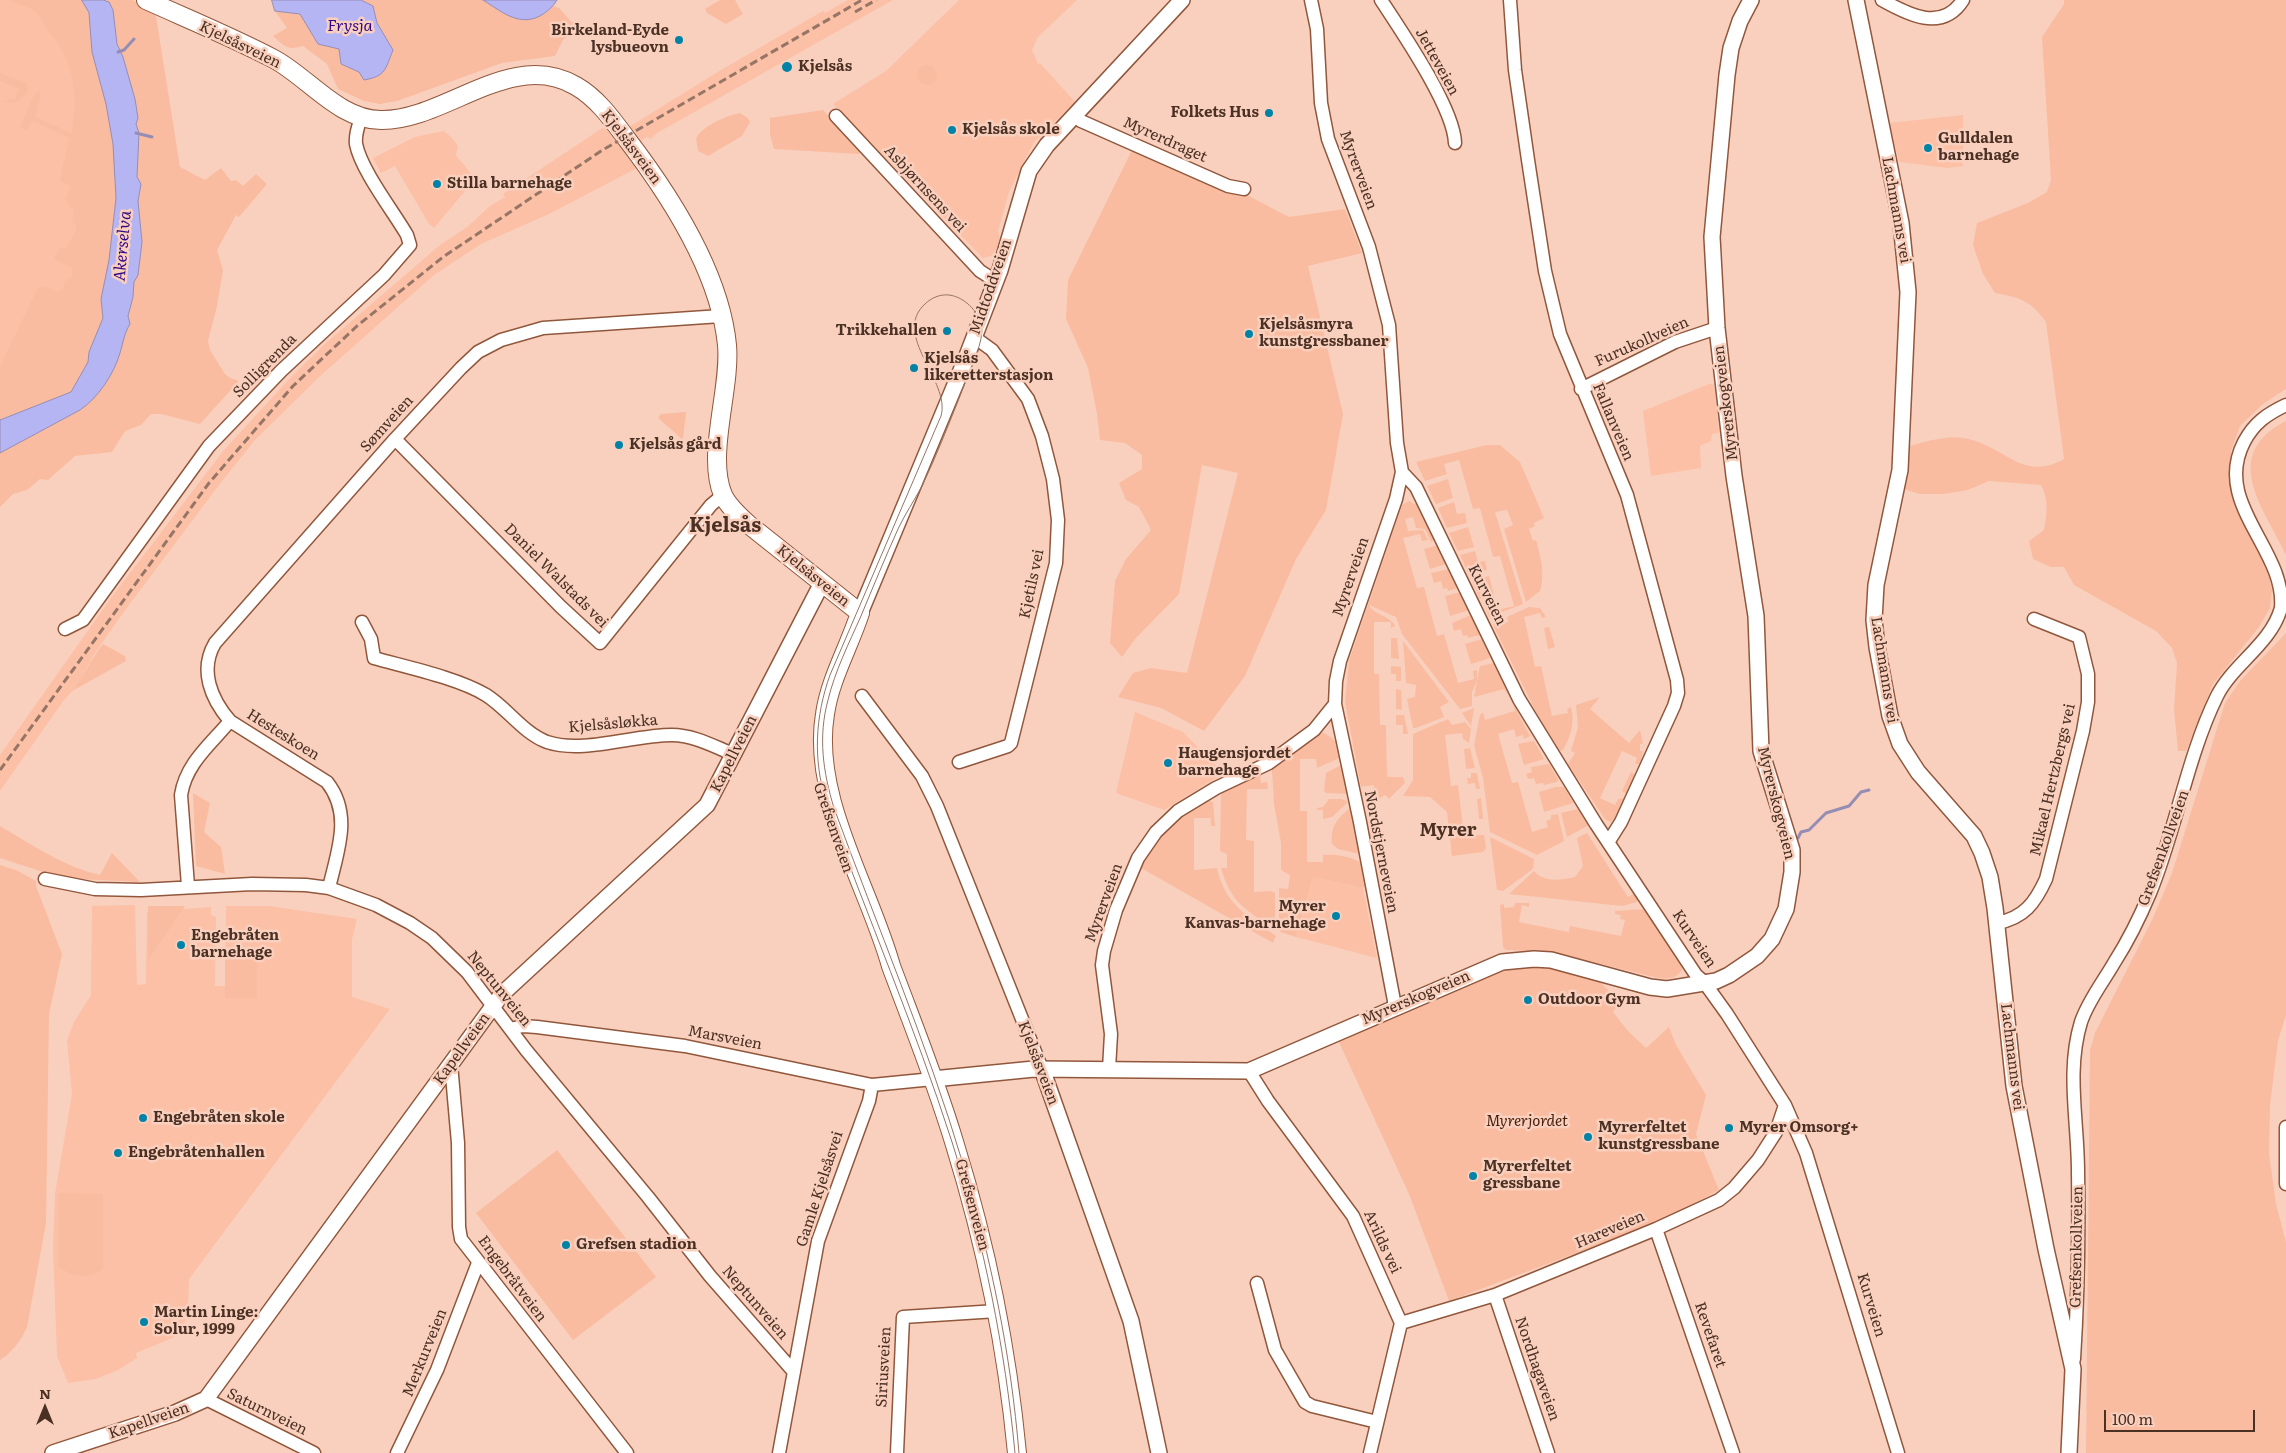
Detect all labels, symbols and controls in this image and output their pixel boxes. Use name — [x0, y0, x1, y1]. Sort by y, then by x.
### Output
water label: Frysja — [327, 16, 373, 36]
street label: Kjelsåsveien — [196, 17, 284, 73]
place label: Birkeland-Eyde lysbueovn — [551, 22, 669, 57]
street label: Jetteveien — [1411, 25, 1463, 99]
marker: Birkeland-Eyde lysbueovn — [673, 34, 685, 46]
place label: Kjelsås — [798, 58, 852, 76]
marker: Kjelsås — [780, 60, 794, 74]
place label: Folkets Hus — [1171, 104, 1259, 122]
street label: Kjelsåsveien — [597, 106, 665, 188]
marker: Folkets Hus — [1263, 107, 1275, 119]
street label: Myrerdraget — [1120, 113, 1210, 167]
place label: Kjelsås skole — [962, 121, 1060, 139]
marker: Kjelsås skole — [946, 124, 958, 136]
street label: Myrerveien — [1335, 128, 1381, 212]
place label: Gulldalen barnehage — [1938, 130, 2019, 165]
street label: Asbjørnsens vei — [880, 142, 970, 236]
marker: Gulldalen barnehage — [1922, 142, 1934, 154]
street label: Lachmanns vei — [1878, 155, 1914, 265]
place label: Stilla barnehage — [447, 175, 572, 193]
marker: Stilla barnehage — [431, 178, 443, 190]
water label: Akerselva — [110, 210, 136, 282]
street label: Midtoddveien — [966, 237, 1016, 337]
street label: Furukollveien — [1592, 313, 1692, 371]
place label: Kjelsåsmyra kunstgressbaner — [1259, 316, 1389, 351]
place label: Trikkehallen — [835, 322, 937, 340]
marker: Trikkehallen — [941, 325, 953, 337]
marker: Kjelsåsmyra kunstgressbaner — [1243, 328, 1255, 340]
street label: Solligrenda — [229, 330, 301, 402]
street label: Myrerskogveien — [1710, 344, 1742, 462]
place label: Kjelsås likeretterstasjon — [924, 350, 1053, 385]
marker: Kjelsås likeretterstasjon — [908, 362, 920, 374]
street label: Fallanveien — [1589, 380, 1637, 464]
street label: Sømveien — [357, 392, 417, 456]
place label: Kjelsås gård — [629, 436, 722, 454]
marker: Kjelsås gård — [613, 439, 625, 451]
district label: Kjelsås — [689, 514, 761, 538]
street label: Daniel Walstads vei — [500, 520, 612, 632]
street label: Myrerveien — [1329, 535, 1373, 619]
street label: Kjelsåsveien — [773, 541, 853, 611]
street label: Kjetils vei — [1016, 548, 1048, 620]
street label: Kurveien — [1464, 561, 1510, 629]
street label: Lachmanns vei — [1867, 615, 1901, 725]
street label: Mikael Hertzbergs vei — [2027, 702, 2079, 858]
street label: Hesteskoen — [243, 706, 323, 764]
street label: Kjelsåsløkka — [567, 711, 659, 737]
street label: Kapellveien — [707, 712, 761, 796]
place label: Haugensjordet barnehage — [1178, 745, 1291, 780]
street label: Myrerskogveien — [1753, 745, 1799, 861]
marker: Haugensjordet barnehage — [1162, 757, 1174, 769]
street label: Grefsenveien — [809, 781, 857, 875]
street label: Grefsenkollveien — [2135, 788, 2193, 908]
street label: Nordstjerneveien — [1360, 789, 1402, 915]
district label: Myrer — [1419, 820, 1477, 842]
street label: Myrerveien — [1081, 861, 1127, 945]
place label: Myrer Kanvas-barnehage — [1185, 898, 1326, 933]
street label: Kurveien — [1668, 907, 1720, 971]
marker: Myrer Kanvas-barnehage — [1330, 910, 1342, 922]
place label: Engebråten barnehage — [191, 927, 279, 962]
marker: Engebråten barnehage — [175, 939, 187, 951]
street label: Neptunveien — [463, 948, 535, 1030]
street label: Myrerskogveien — [1359, 967, 1473, 1029]
place label: Outdoor Gym — [1538, 991, 1641, 1009]
marker: Outdoor Gym — [1522, 994, 1534, 1006]
street label: Lachmanns vei — [1996, 1002, 2028, 1112]
street label: Kapellveien — [430, 1010, 494, 1088]
street label: Kjelsåsveien — [1014, 1018, 1062, 1108]
street label: Marsveien — [686, 1022, 764, 1054]
place label: Engebråten skole — [153, 1109, 285, 1127]
marker: Engebråten skole — [137, 1112, 149, 1124]
park label: Myrerjordet — [1486, 1113, 1568, 1131]
place label: Myrerfeltet kunstgressbane — [1598, 1119, 1720, 1154]
place label: Myrer Omsorg+ — [1739, 1119, 1859, 1137]
marker: Myrer Omsorg+ — [1723, 1122, 1735, 1134]
street label: Gamle Kjelsåsvei — [793, 1129, 847, 1249]
marker: Myrerfeltet kunstgressbane — [1582, 1131, 1594, 1143]
place label: Engebråtenhallen — [128, 1144, 265, 1162]
marker: Engebråtenhallen — [112, 1147, 124, 1159]
street label: Grefsenveien — [951, 1157, 993, 1253]
place label: Myrerfeltet gressbane — [1483, 1158, 1572, 1193]
marker: Myrerfeltet gressbane — [1467, 1170, 1479, 1182]
street label: Grefsenkollveien — [2067, 1186, 2087, 1308]
street label: Arilds vei — [1359, 1207, 1405, 1277]
street label: Hareveien — [1572, 1207, 1648, 1253]
street label: Engebråtveien — [474, 1232, 550, 1326]
place label: Grefsen stadion — [576, 1236, 697, 1254]
marker: Grefsen stadion — [560, 1239, 572, 1251]
street label: Neptunveien — [718, 1262, 792, 1344]
street label: Kurveien — [1853, 1271, 1889, 1339]
street label: Revefaret — [1690, 1300, 1730, 1370]
place label: Martin Linge: Solur, 1999 — [154, 1304, 258, 1339]
street label: Merkurveien — [399, 1306, 451, 1400]
street label: Nordhagaveien — [1511, 1314, 1563, 1424]
marker: Martin Linge: Solur, 1999 — [138, 1316, 150, 1328]
street label: Siriusveien — [873, 1326, 895, 1408]
north arrow — [20, 1383, 70, 1433]
text: N — [39, 1383, 51, 1403]
street label: Saturnveien — [224, 1385, 310, 1439]
street label: Kapellveien — [106, 1399, 192, 1443]
scale bar — [2106, 1400, 2257, 1432]
text: 100 m — [2112, 1407, 2153, 1430]

